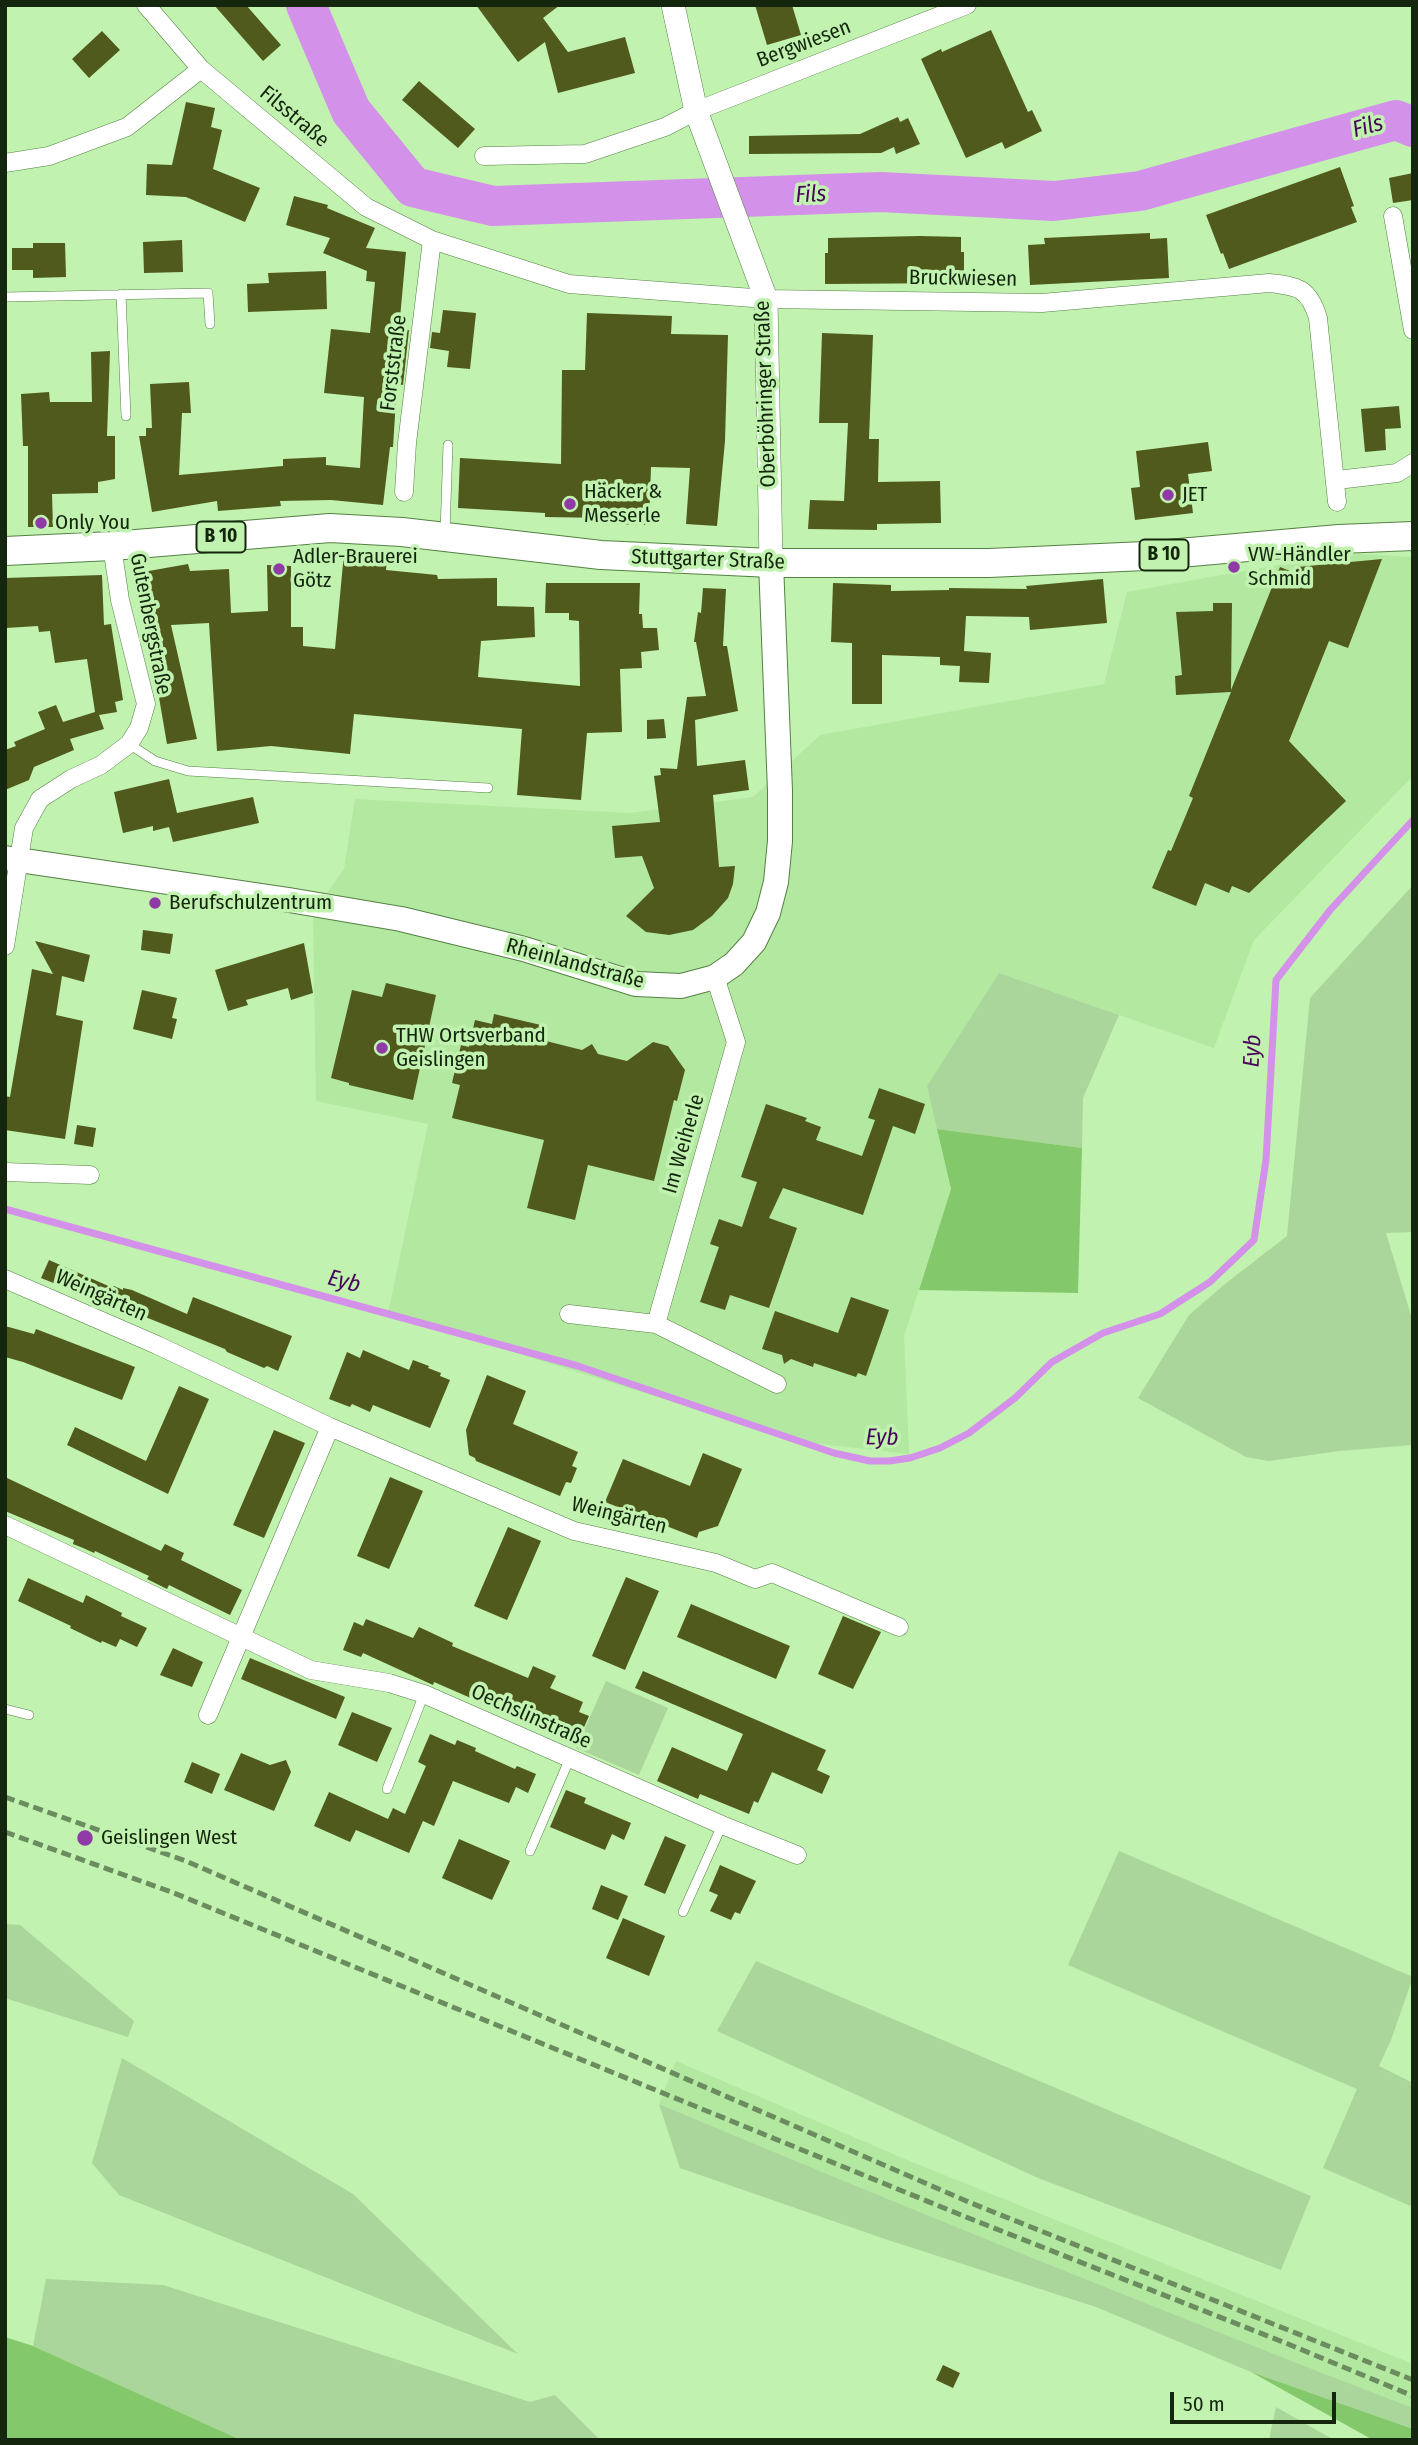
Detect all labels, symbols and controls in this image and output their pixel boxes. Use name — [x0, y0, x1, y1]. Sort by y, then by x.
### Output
street label: Bergwiesen — [753, 15, 855, 73]
street label: Filsstraße — [254, 81, 334, 153]
water label: Fils — [1350, 110, 1386, 144]
water label: Fils — [795, 181, 827, 209]
street label: Bruckwiesen — [909, 265, 1017, 293]
street label: Oberböhringer Straße — [750, 300, 782, 488]
street label: Forststraße — [376, 313, 412, 413]
place label: Häcker & Messerle — [584, 479, 662, 529]
place label: JET — [1182, 482, 1207, 508]
marker: JET — [1160, 487, 1176, 503]
marker: Häcker & Messerle — [562, 496, 578, 512]
place label: Only You — [55, 510, 130, 536]
marker: Only You — [33, 515, 49, 531]
road number: B 10 — [196, 522, 246, 552]
road number: B 10 — [1140, 540, 1188, 570]
place label: VW-Händler Schmid — [1248, 542, 1351, 592]
place label: Adler-Brauerei Götz — [293, 544, 418, 594]
street label: Stuttgarter Straße — [631, 545, 785, 575]
street label: Gutenbergstraße — [124, 551, 176, 697]
marker: VW-Händler Schmid — [1226, 559, 1242, 575]
marker: Adler-Brauerei Götz — [271, 561, 287, 577]
place label: Berufschulzentrum — [169, 890, 332, 916]
marker: Berufschulzentrum — [147, 895, 163, 911]
street label: Rheinlandstraße — [503, 933, 647, 995]
place label: THW Ortsverband Geislingen — [396, 1023, 546, 1073]
water label: Eyb — [1238, 1034, 1268, 1068]
marker: THW Ortsverband Geislingen — [374, 1040, 390, 1056]
street label: Im Weiherle — [658, 1091, 710, 1197]
water label: Eyb — [325, 1264, 363, 1300]
street label: Weingärten — [51, 1265, 151, 1327]
water label: Eyb — [865, 1424, 899, 1452]
street label: Weingärten — [569, 1492, 669, 1540]
street label: Oechslinstraße — [467, 1679, 595, 1755]
place label: Geislingen West — [101, 1825, 237, 1851]
marker: Geislingen West — [75, 1828, 95, 1848]
scale bar — [1173, 2378, 1339, 2422]
text: 50 m — [1183, 2391, 1225, 2417]

